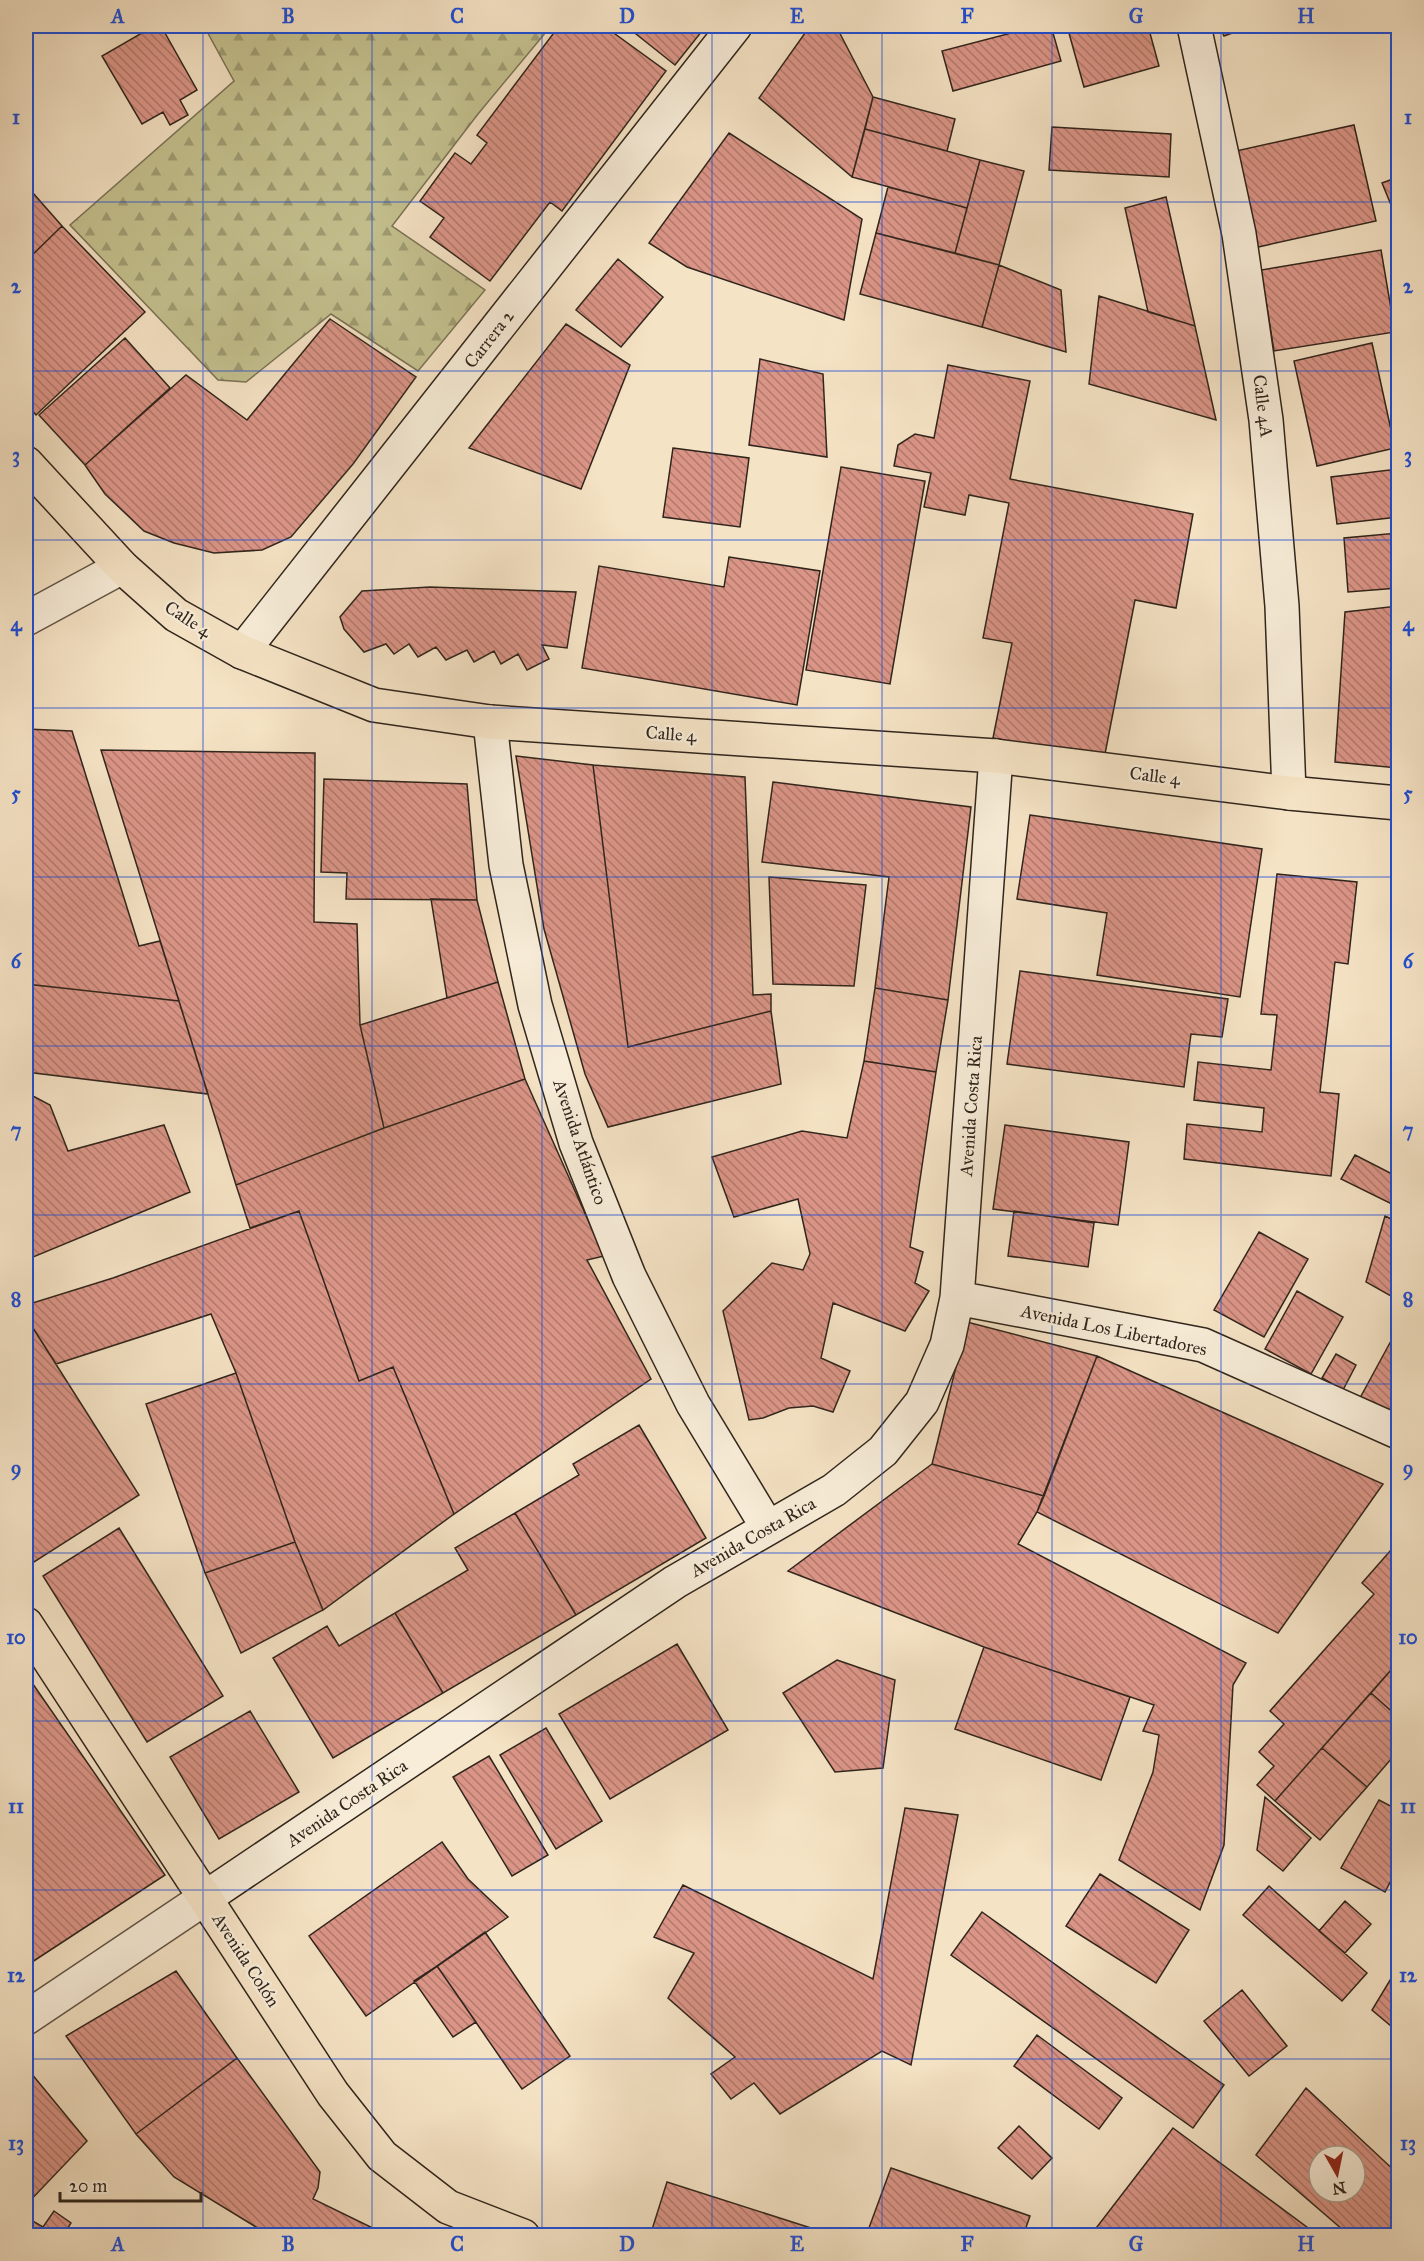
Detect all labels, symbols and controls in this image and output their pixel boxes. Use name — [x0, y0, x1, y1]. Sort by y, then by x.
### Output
text: A — [109, 4, 125, 28]
text: B — [281, 4, 295, 28]
text: C — [450, 4, 464, 28]
text: D — [619, 4, 635, 28]
text: E — [790, 4, 805, 28]
text: F — [960, 4, 974, 28]
text: G — [1129, 4, 1144, 28]
text: H — [1297, 4, 1315, 28]
text: 1 — [12, 105, 20, 129]
text: 1 — [1404, 105, 1412, 129]
text: 2 — [11, 274, 22, 298]
text: 2 — [1403, 274, 1414, 298]
street label: Carrera 2 — [459, 305, 519, 373]
street label: Calle 4A — [1248, 373, 1278, 439]
text: 3 — [12, 443, 20, 468]
text: 3 — [1404, 443, 1412, 468]
street label: Calle 4 — [161, 596, 216, 643]
text: 4 — [10, 612, 22, 637]
text: 4 — [1402, 612, 1414, 637]
street label: Calle 4 — [645, 721, 698, 747]
street label: Calle 4 — [1128, 762, 1183, 790]
text: 5 — [11, 781, 21, 805]
text: 5 — [1403, 781, 1413, 805]
text: 6 — [11, 949, 23, 973]
text: 6 — [1403, 949, 1415, 973]
street label: Avenida Costa Rica — [955, 1034, 987, 1178]
street label: Avenida Atlántico — [548, 1076, 612, 1207]
text: 7 — [11, 1118, 22, 1142]
text: 7 — [1403, 1118, 1414, 1142]
text: 8 — [11, 1287, 21, 1311]
text: 8 — [1403, 1287, 1413, 1311]
street label: Avenida Los Libertadores — [1018, 1299, 1209, 1360]
text: 9 — [11, 1456, 21, 1481]
text: 9 — [1403, 1456, 1413, 1481]
street label: Avenida Costa Rica — [686, 1492, 820, 1582]
text: 10 — [6, 1625, 26, 1649]
text: 10 — [1398, 1625, 1418, 1649]
street label: Avenida Costa Rica — [282, 1754, 412, 1852]
text: 11 — [8, 1794, 24, 1818]
text: 11 — [1400, 1794, 1416, 1818]
street label: Avenida Colón — [207, 1908, 285, 2011]
text: 12 — [7, 1963, 26, 1987]
text: 12 — [1399, 1963, 1418, 1987]
text: 13 — [8, 2131, 24, 2156]
text: 13 — [1400, 2131, 1416, 2156]
north arrow — [1307, 2144, 1367, 2204]
scale bar — [60, 2165, 201, 2203]
text: 20 m — [69, 2175, 107, 2197]
text: N — [1331, 2178, 1347, 2199]
text: A — [109, 2232, 125, 2256]
text: B — [281, 2232, 295, 2256]
text: C — [450, 2232, 464, 2256]
text: D — [619, 2232, 635, 2256]
text: E — [790, 2232, 805, 2256]
text: F — [960, 2232, 974, 2256]
text: G — [1129, 2232, 1144, 2256]
text: H — [1297, 2232, 1315, 2256]

